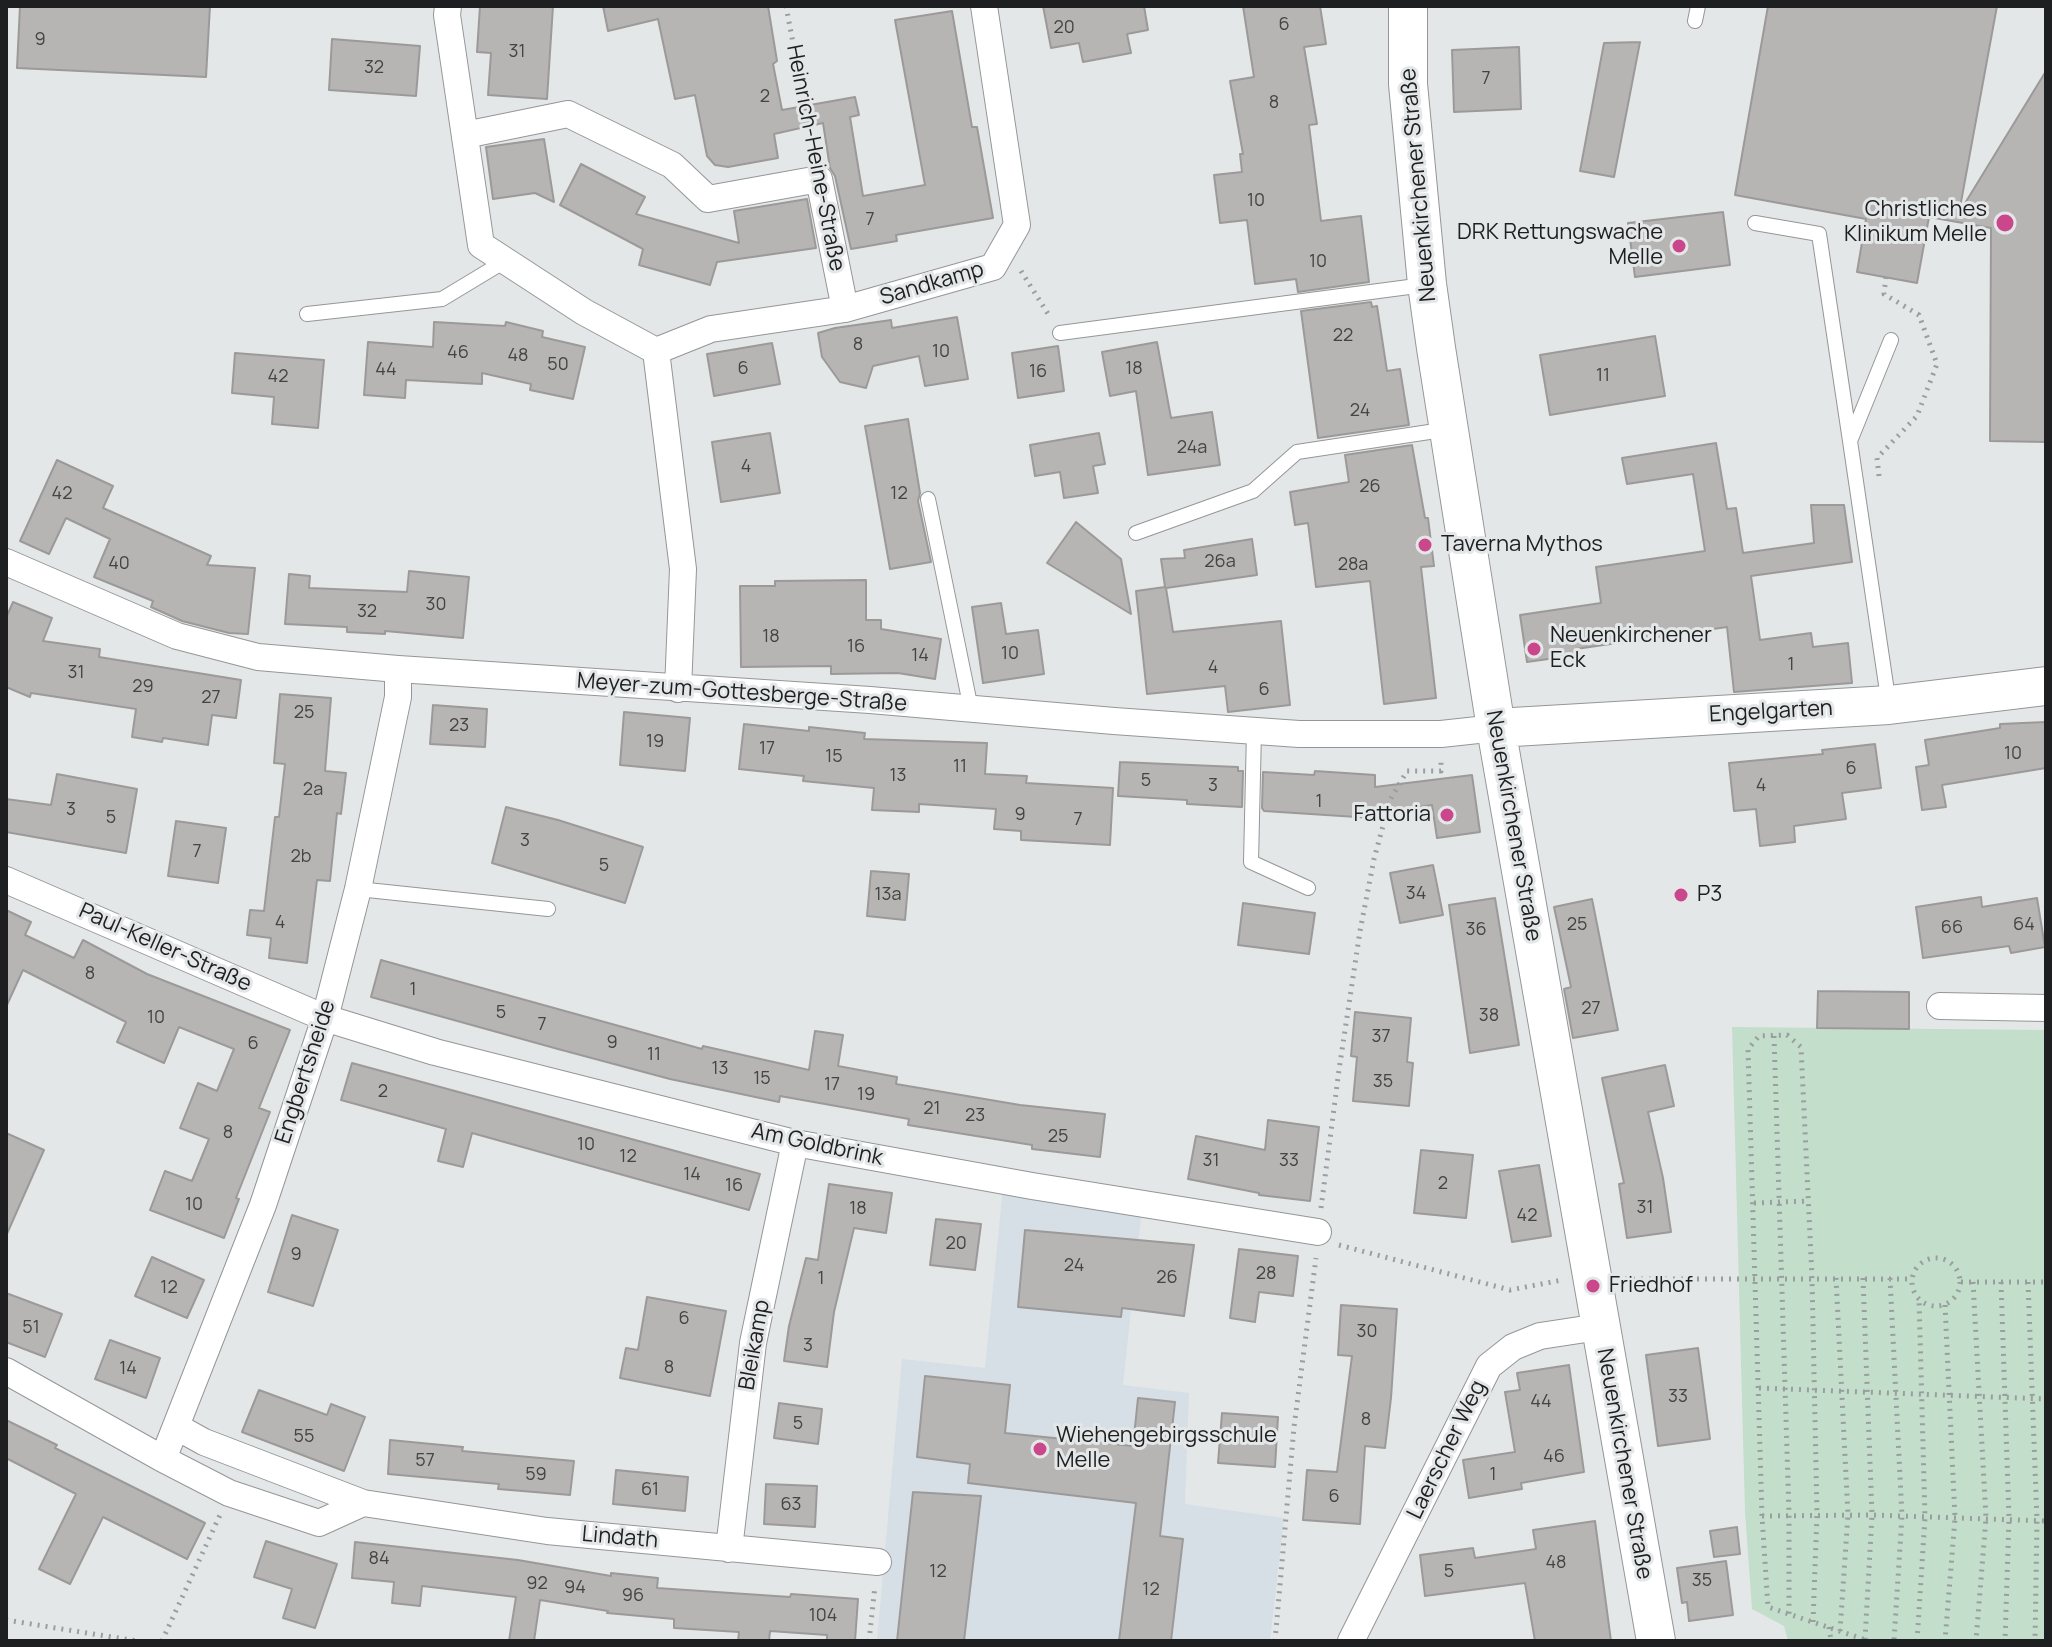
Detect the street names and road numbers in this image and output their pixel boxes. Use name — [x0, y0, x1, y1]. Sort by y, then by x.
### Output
street label: Heinrich-Heine-Straße — [780, 43, 850, 273]
street label: Neuenkirchener Straße — [1396, 67, 1442, 303]
street label: Sandkamp — [877, 257, 987, 311]
street label: Meyer-zum-Gottesberge-Straße — [576, 668, 908, 718]
street label: Engelgarten — [1709, 696, 1833, 728]
street label: Neuenkirchener Straße — [1480, 708, 1546, 944]
street label: Paul-Keller-Straße — [75, 898, 255, 998]
street label: Engbertsheide — [270, 997, 342, 1147]
street label: Am Goldbrink — [749, 1118, 885, 1172]
street label: Bleikamp — [734, 1298, 776, 1392]
street label: Neuenkirchener Straße — [1591, 1346, 1657, 1582]
street label: Laerscher Weg — [1402, 1376, 1492, 1524]
street label: Lindath — [581, 1522, 659, 1554]

